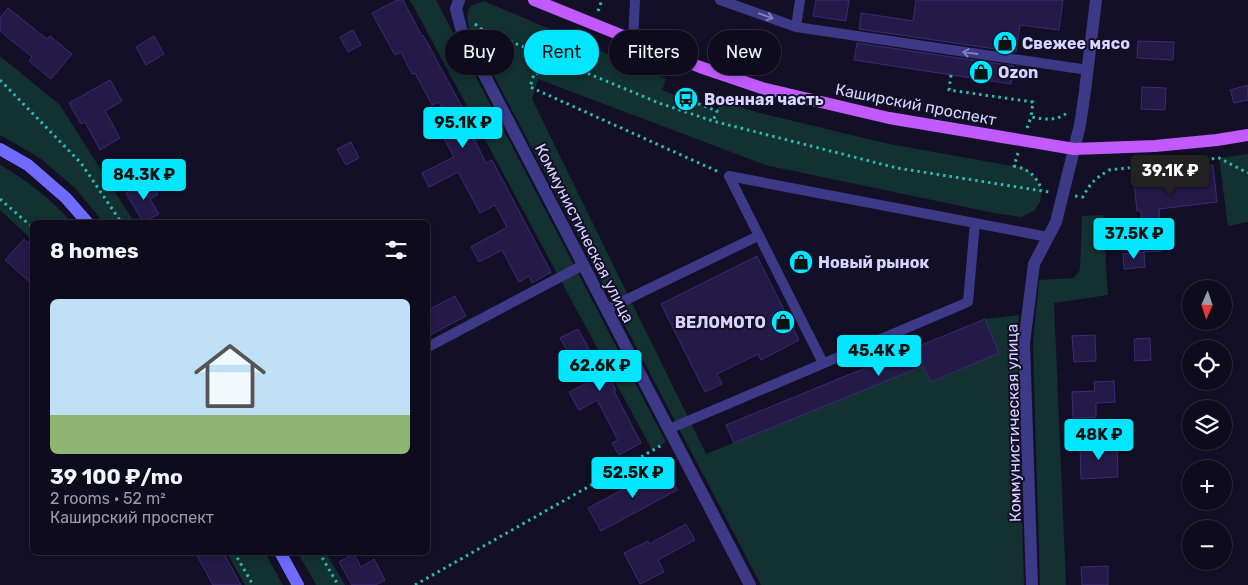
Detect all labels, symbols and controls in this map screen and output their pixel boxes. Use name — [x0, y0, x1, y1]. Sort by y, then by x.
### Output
one-way arrow — [758, 12, 774, 22]
chip: Buy — [445, 30, 514, 75]
chip: Rent — [524, 30, 599, 75]
chip: Filters — [609, 30, 698, 75]
chip: New — [708, 30, 781, 75]
shop icon: Свежее мясо — [992, 30, 1018, 56]
place label: Свежее мясо — [1022, 34, 1130, 53]
one-way arrow — [962, 48, 978, 58]
shop icon: Ozon — [968, 59, 994, 85]
place label: Ozon — [998, 63, 1038, 82]
street label: Каширский проспект — [834, 80, 998, 129]
bus stop icon: Военная часть — [673, 86, 699, 112]
place label: Военная часть — [704, 90, 824, 109]
pin: 95.1K ₽ — [417, 106, 509, 149]
text: 95.1K ₽ — [434, 113, 492, 132]
street label: Коммунистическая улица — [531, 140, 638, 326]
pin: 39.1K ₽ — [1124, 154, 1216, 197]
pin: 84.3K ₽ — [98, 158, 190, 201]
text: 39.1K ₽ — [1142, 161, 1198, 180]
text: 84.3K ₽ — [113, 165, 175, 184]
pin: 37.5K ₽ — [1088, 218, 1180, 260]
text: 37.5K ₽ — [1104, 224, 1164, 243]
icon: filters — [382, 236, 410, 264]
text: 8 homes — [50, 238, 139, 263]
shop icon: Новый рынок — [788, 249, 814, 275]
place label: Новый рынок — [818, 253, 929, 272]
north arrow — [1182, 280, 1232, 330]
map controls — [1182, 280, 1232, 570]
shop icon: ВЕЛОМОТО — [770, 309, 796, 335]
place label: ВЕЛОМОТО — [675, 313, 766, 332]
street label: Коммунистическая улица — [1002, 324, 1025, 522]
icon: home — [185, 331, 275, 421]
pin: 45.4K ₽ — [833, 334, 925, 377]
button: locate — [1182, 340, 1232, 390]
text: 45.4K ₽ — [848, 341, 910, 360]
pin: 62.6K ₽ — [554, 350, 646, 392]
text: 62.6K ₽ — [569, 356, 631, 375]
button: layers — [1182, 400, 1232, 450]
pin: 48K ₽ — [1064, 418, 1134, 461]
text: 48K ₽ — [1075, 425, 1123, 444]
pin: 52.5K ₽ — [587, 456, 679, 499]
button: + — [1182, 460, 1232, 510]
text: 52.5K ₽ — [602, 463, 664, 482]
text: 39 100 ₽/mo — [50, 464, 183, 489]
text: 2 rooms · 52 m² — [50, 489, 166, 508]
text: Каширский проспект — [50, 508, 214, 527]
button: − — [1182, 520, 1232, 570]

